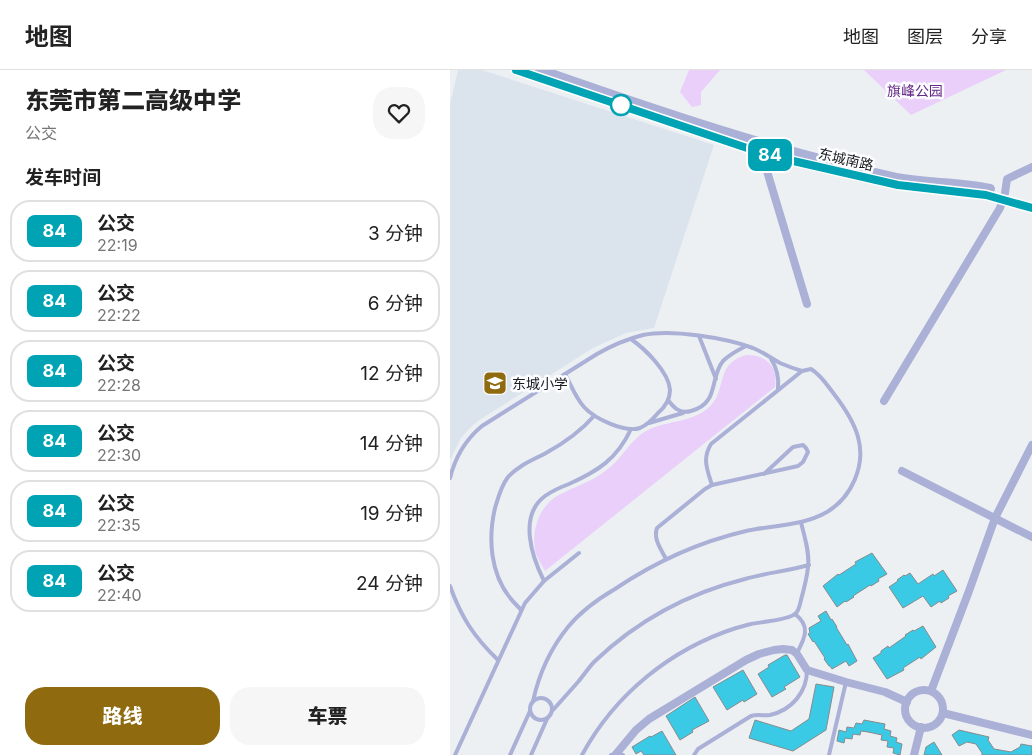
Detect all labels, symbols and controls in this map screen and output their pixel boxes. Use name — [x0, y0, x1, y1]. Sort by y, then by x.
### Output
text: 地图 — [25, 22, 73, 51]
text: 地图 — [843, 26, 879, 47]
text: 图层 — [907, 26, 943, 47]
text: 分享 — [971, 26, 1007, 47]
park label: 旗峰公园 — [887, 82, 943, 99]
text: 东莞市第二高级中学 — [25, 86, 241, 115]
button: heart — [373, 87, 425, 139]
unlabelled marker — [610, 94, 632, 116]
text: 公交 — [25, 123, 57, 143]
line badge: 84 — [748, 139, 792, 171]
text: 84 — [758, 144, 782, 165]
street label: 东城南路 — [817, 144, 875, 174]
text: 发车时间 — [25, 166, 101, 189]
text: 公交 — [97, 212, 135, 235]
text: 84 — [43, 220, 66, 241]
text: 3 分钟 — [368, 222, 423, 245]
text: 22:19 — [97, 235, 138, 255]
text: 公交 — [97, 282, 135, 305]
text: 84 — [43, 290, 66, 311]
text: 6 分钟 — [368, 292, 423, 315]
text: 22:22 — [97, 305, 141, 325]
text: 公交 — [97, 352, 135, 375]
text: 84 — [43, 360, 66, 381]
text: 12 分钟 — [360, 362, 423, 385]
school or university icon: 东城小学 — [482, 370, 508, 396]
text: 22:28 — [97, 375, 141, 395]
place label: 东城小学 — [512, 375, 568, 392]
text: 公交 — [97, 422, 135, 445]
text: 84 — [43, 430, 66, 451]
text: 14 分钟 — [360, 432, 423, 455]
text: 22:30 — [97, 445, 141, 465]
text: 公交 — [97, 492, 135, 515]
text: 84 — [43, 500, 66, 521]
text: 19 分钟 — [360, 502, 423, 525]
text: 22:35 — [97, 515, 141, 535]
text: 公交 — [97, 562, 135, 585]
text: 84 — [43, 570, 66, 591]
text: 24 分钟 — [356, 572, 423, 595]
text: 22:40 — [97, 585, 142, 605]
button: 路线 — [25, 687, 220, 745]
button: 车票 — [230, 687, 425, 745]

